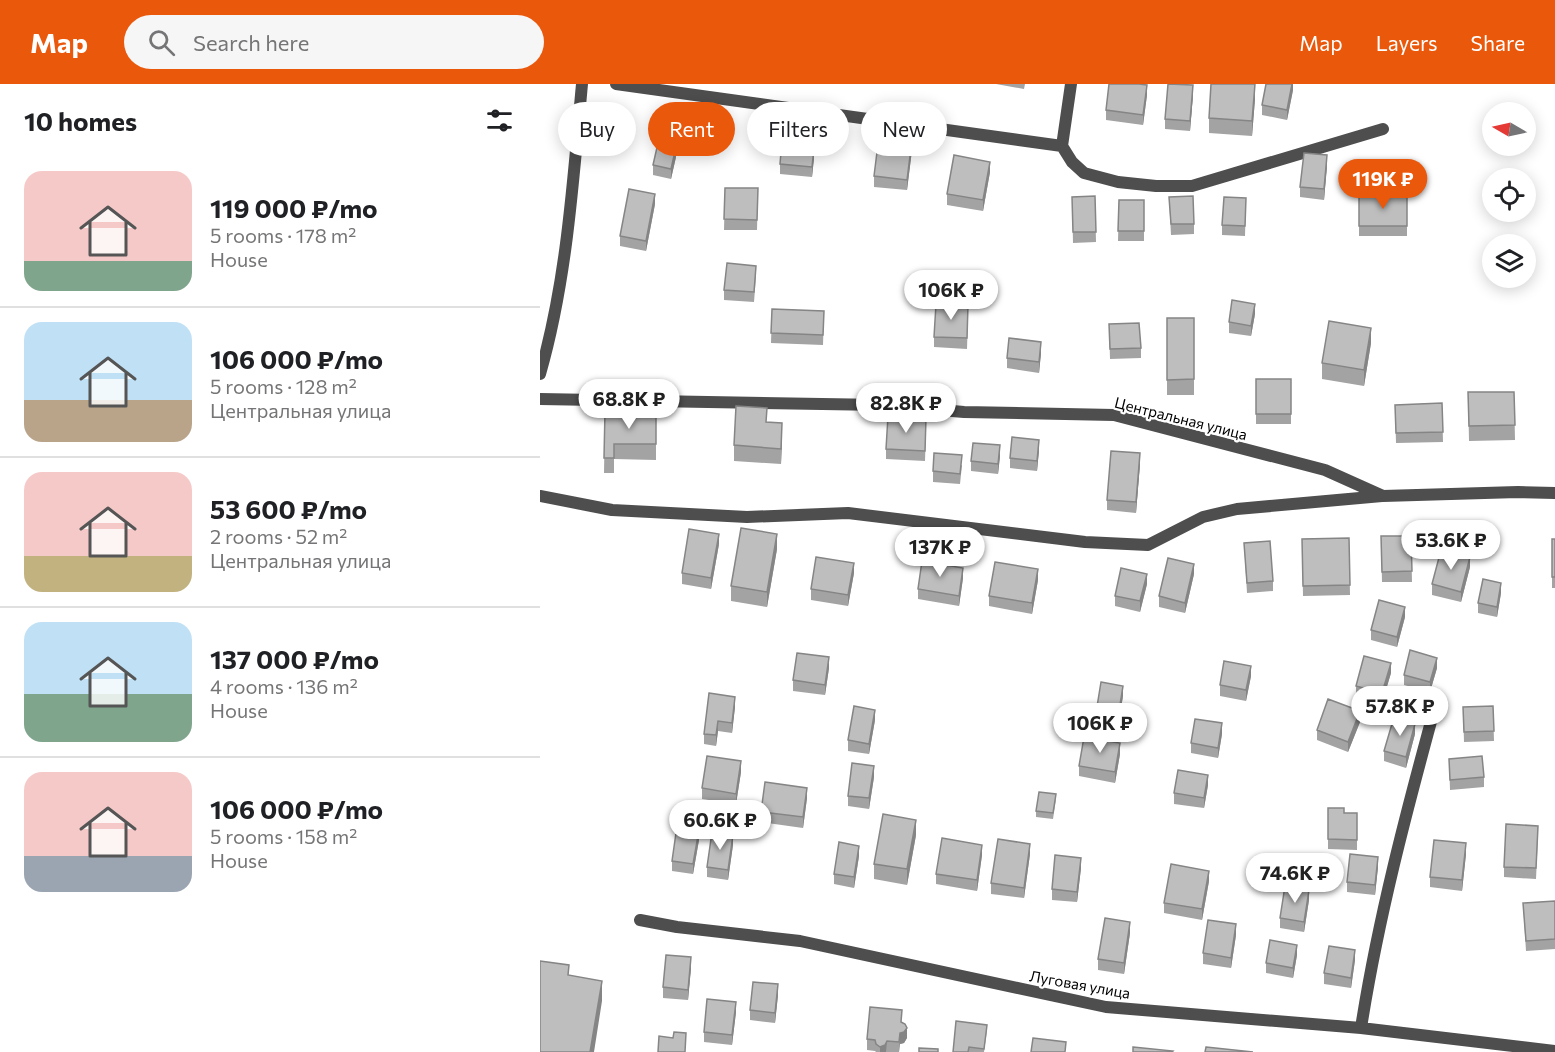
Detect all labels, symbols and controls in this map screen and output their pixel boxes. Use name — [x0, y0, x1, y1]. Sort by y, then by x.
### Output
search box — [124, 15, 544, 69]
text: Map — [30, 25, 88, 59]
icon: search — [145, 26, 178, 59]
text: Search here — [193, 29, 309, 56]
text: Map — [1299, 30, 1343, 55]
text: Layers — [1376, 30, 1438, 55]
text: Share — [1471, 30, 1525, 55]
chip: Buy — [558, 102, 636, 156]
chip: Rent — [648, 102, 735, 156]
chip: Filters — [747, 102, 849, 156]
chip: New — [861, 102, 947, 156]
north arrow — [1482, 102, 1536, 156]
map controls — [1482, 102, 1536, 288]
icon: filters — [483, 104, 516, 137]
text: 10 homes — [24, 105, 137, 136]
pin: 119K ₽ — [1334, 159, 1432, 210]
text: 119K ₽ — [1352, 166, 1414, 190]
button: locate — [1482, 168, 1536, 222]
text: 119 000 ₽/mo — [210, 192, 378, 223]
icon: home — [72, 195, 144, 267]
text: 5 rooms · 178 m² — [210, 223, 356, 247]
button: layers — [1482, 234, 1536, 288]
text: House — [210, 247, 268, 271]
pin: 106K ₽ — [902, 270, 1000, 321]
text: 106K ₽ — [918, 277, 984, 301]
text: 106 000 ₽/mo — [210, 343, 383, 374]
icon: home — [72, 346, 144, 418]
text: 5 rooms · 128 m² — [210, 374, 357, 398]
pin: 68.8K ₽ — [574, 379, 684, 430]
pin: 82.8K ₽ — [851, 383, 961, 434]
text: 68.8K ₽ — [593, 386, 665, 410]
text: 82.8K ₽ — [870, 390, 942, 414]
street label: Центральная улица — [1113, 393, 1249, 443]
text: Центральная улица — [210, 398, 391, 422]
text: 53 600 ₽/mo — [210, 493, 367, 524]
icon: home — [72, 496, 144, 568]
pin: 53.6K ₽ — [1396, 520, 1506, 571]
text: 2 rooms · 52 m² — [210, 524, 347, 548]
pin: 137K ₽ — [891, 527, 989, 578]
text: 53.6K ₽ — [1415, 527, 1487, 551]
text: 137K ₽ — [909, 534, 971, 558]
text: Центральная улица — [210, 548, 391, 572]
text: 137 000 ₽/mo — [210, 643, 379, 674]
icon: home — [72, 646, 144, 718]
text: 4 rooms · 136 m² — [210, 674, 358, 698]
pin: 57.8K ₽ — [1345, 686, 1455, 737]
text: 57.8K ₽ — [1365, 693, 1435, 717]
text: House — [210, 698, 268, 722]
pin: 106K ₽ — [1051, 703, 1149, 754]
text: 106K ₽ — [1067, 710, 1133, 734]
text: 106 000 ₽/mo — [210, 793, 383, 824]
icon: home — [72, 796, 144, 868]
pin: 60.6K ₽ — [665, 800, 775, 851]
text: 60.6K ₽ — [683, 807, 757, 831]
text: 5 rooms · 158 m² — [210, 824, 357, 848]
text: House — [210, 848, 268, 872]
pin: 74.6K ₽ — [1240, 853, 1350, 904]
text: 74.6K ₽ — [1260, 860, 1330, 884]
street label: Луговая улица — [1028, 966, 1132, 1002]

